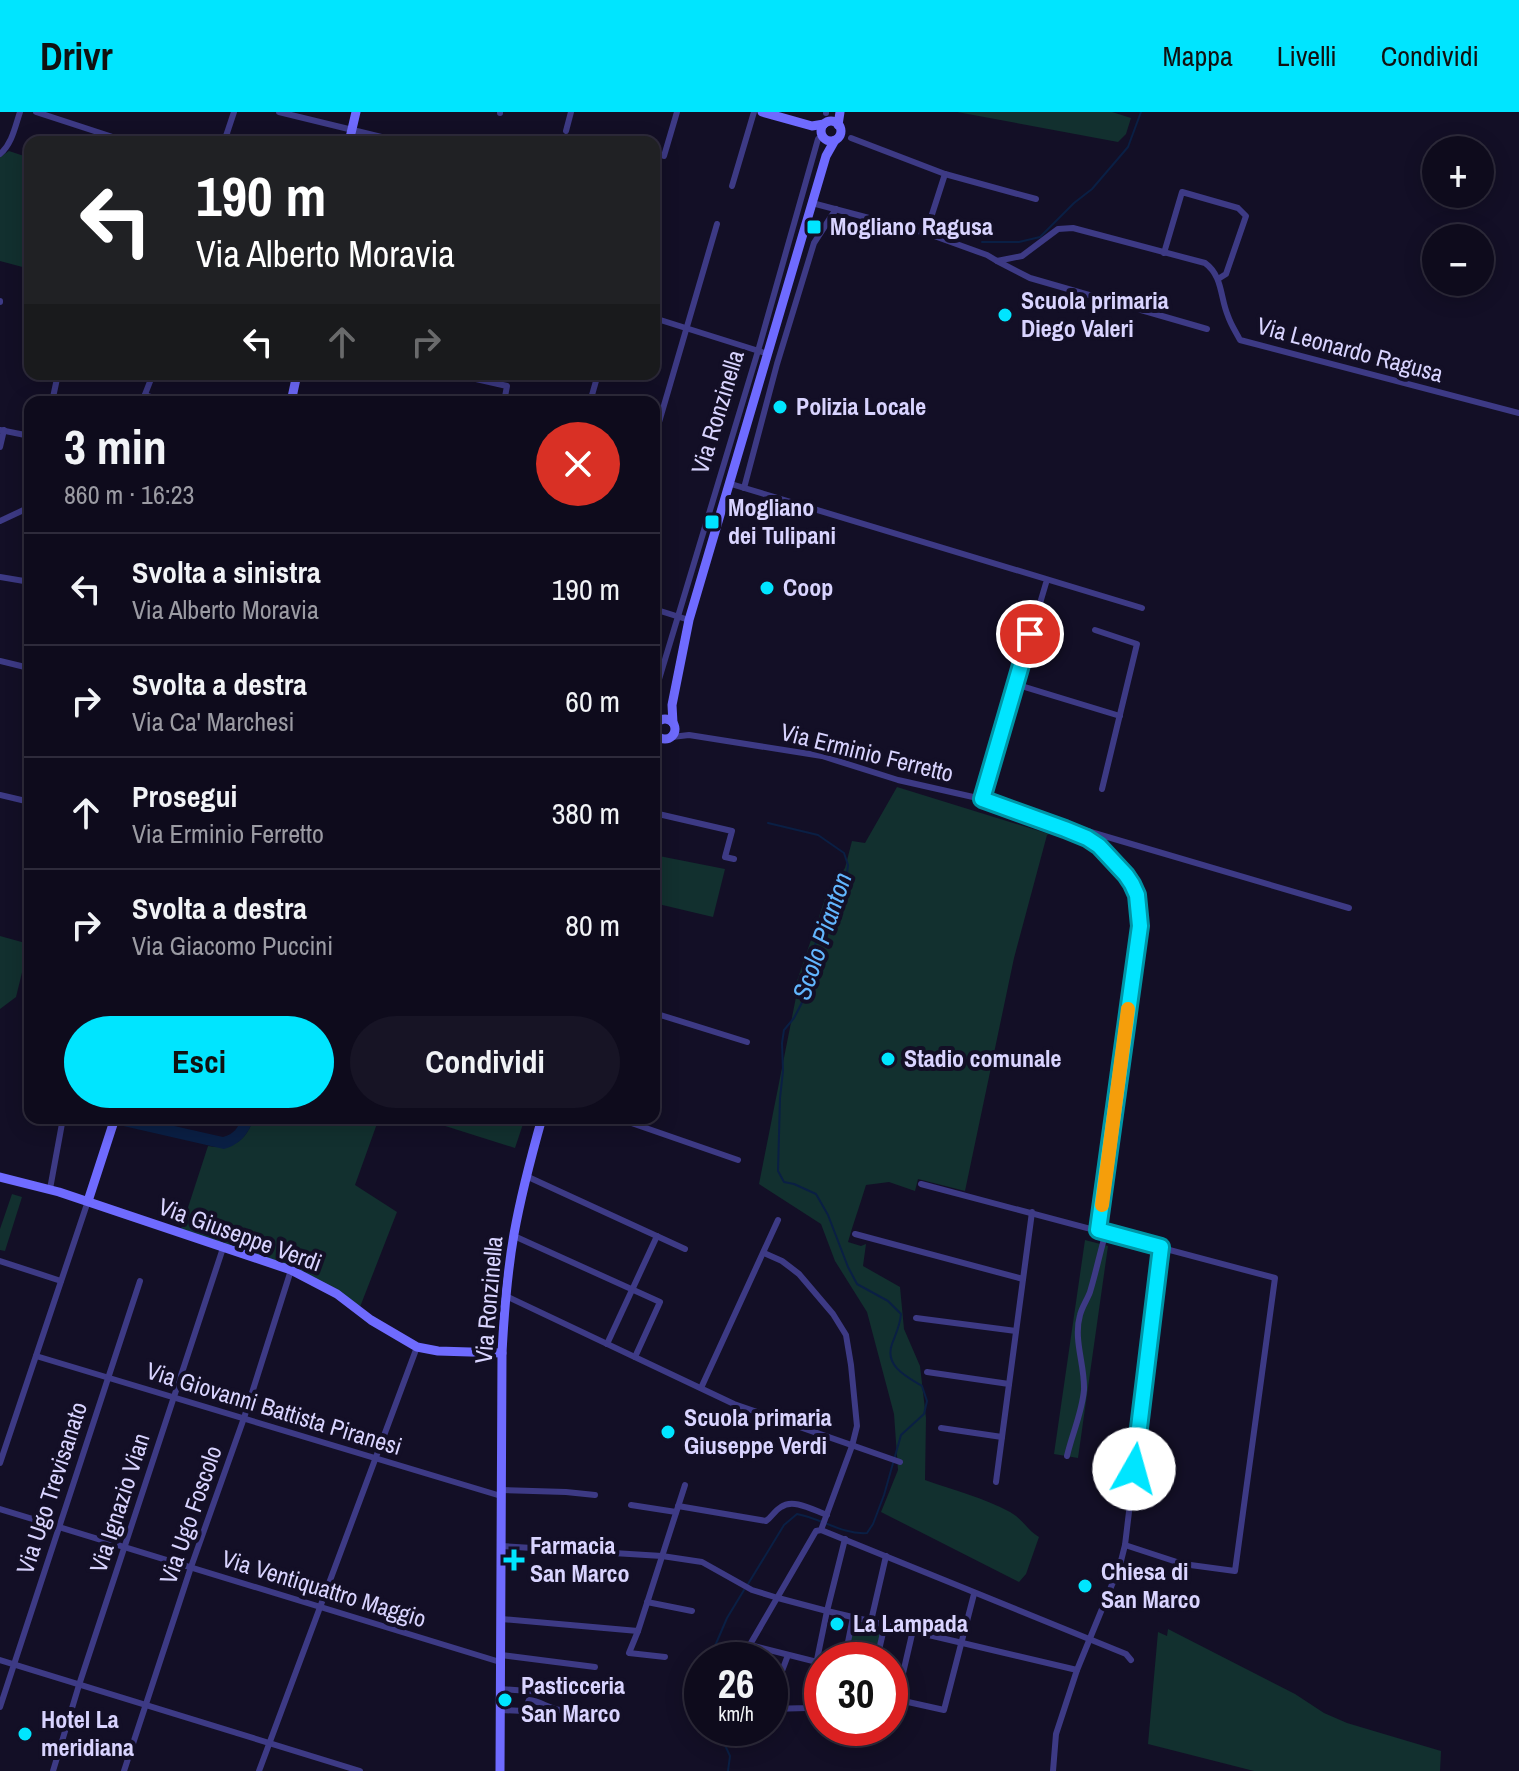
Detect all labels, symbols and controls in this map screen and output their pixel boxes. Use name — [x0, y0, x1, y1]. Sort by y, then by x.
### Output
text: Drivr — [40, 31, 113, 82]
text: Mappa — [1163, 37, 1233, 75]
text: Livelli — [1277, 37, 1337, 75]
text: Condividi — [1381, 37, 1479, 75]
map controls — [1422, 136, 1494, 296]
button: + — [1422, 136, 1494, 208]
text: 190 m — [196, 158, 326, 233]
icon: left — [64, 168, 168, 272]
place label: Mogliano Ragusa — [830, 210, 993, 242]
marker: Mogliano Ragusa — [805, 218, 823, 236]
button: − — [1422, 224, 1494, 296]
text: Via Alberto Moravia — [196, 230, 455, 278]
place label: Scuola primaria Diego Valeri — [1021, 284, 1169, 344]
marker: Scuola primaria Diego Valeri — [996, 306, 1014, 324]
street label: Via Leonardo Ragusa — [1254, 309, 1447, 389]
icon: left — [236, 320, 280, 364]
icon: ahead — [320, 320, 364, 364]
icon: right — [404, 320, 448, 364]
street label: Via Ronzinella — [683, 346, 751, 477]
place label: Polizia Locale — [796, 390, 926, 422]
marker: Polizia Locale — [771, 398, 789, 416]
text: 3 min — [64, 414, 167, 479]
button: close — [536, 422, 620, 506]
text: 860 m · 16:23 — [64, 477, 194, 512]
place label: Mogliano dei Tulipani — [728, 491, 836, 551]
marker: Mogliano dei Tulipani — [703, 513, 721, 531]
text: Svolta a sinistra — [132, 552, 321, 592]
icon: left — [64, 567, 108, 611]
text: 190 m — [552, 569, 620, 609]
place label: Coop — [783, 571, 833, 603]
marker: Coop — [758, 579, 776, 597]
text: Via Alberto Moravia — [132, 592, 319, 627]
pin — [996, 600, 1064, 668]
icon: arrive — [1008, 612, 1052, 656]
text: Svolta a destra — [132, 664, 307, 704]
icon: right — [64, 679, 108, 723]
text: 60 m — [565, 681, 620, 721]
text: Via Ca' Marchesi — [132, 704, 295, 739]
street label: Via Erminio Ferretto — [777, 715, 957, 789]
text: Prosegui — [132, 776, 237, 816]
icon: ahead — [64, 791, 108, 835]
text: 380 m — [552, 793, 620, 833]
text: Via Erminio Ferretto — [132, 816, 324, 851]
water label: Scolo Pianton — [783, 867, 860, 1004]
text: Svolta a destra — [132, 888, 307, 928]
icon: right — [64, 903, 108, 947]
text: 80 m — [565, 905, 620, 945]
text: Via Giacomo Puccini — [132, 928, 333, 963]
button: Esci — [64, 1016, 334, 1108]
button: Condividi — [350, 1016, 620, 1108]
place label: Stadio comunale — [904, 1042, 1062, 1074]
marker: Stadio comunale — [879, 1050, 897, 1068]
street label: Via Giuseppe Verdi — [154, 1190, 326, 1278]
street label: Via Ronzinella — [467, 1235, 510, 1365]
street label: Via Giovanni Battista Piranesi — [143, 1354, 406, 1462]
street label: Via Ugo Trevisanato — [8, 1398, 94, 1578]
place label: Scuola primaria Giuseppe Verdi — [684, 1401, 832, 1461]
marker: Scuola primaria Giuseppe Verdi — [659, 1423, 677, 1441]
position arrow — [1092, 1427, 1176, 1511]
street label: Via Ignazio Vian — [81, 1429, 157, 1577]
street label: Via Ugo Foscolo — [151, 1441, 229, 1588]
place label: Farmacia San Marco — [530, 1529, 630, 1589]
street label: Via Ventiquattro Maggio — [218, 1542, 430, 1634]
marker: Farmacia San Marco — [505, 1551, 523, 1569]
place label: Chiesa di San Marco — [1101, 1555, 1201, 1615]
marker: Chiesa di San Marco — [1076, 1577, 1094, 1595]
place label: La Lampada — [853, 1607, 968, 1639]
marker: La Lampada — [828, 1615, 846, 1633]
speed limit sign: 30 — [804, 1642, 908, 1746]
text: 26 — [718, 1657, 754, 1710]
place label: Pasticceria San Marco — [521, 1669, 625, 1729]
marker: Pasticceria San Marco — [496, 1691, 514, 1709]
text: km/h — [718, 1700, 754, 1727]
place label: Hotel La meridiana — [41, 1703, 134, 1763]
marker: Hotel La meridiana — [16, 1725, 34, 1743]

